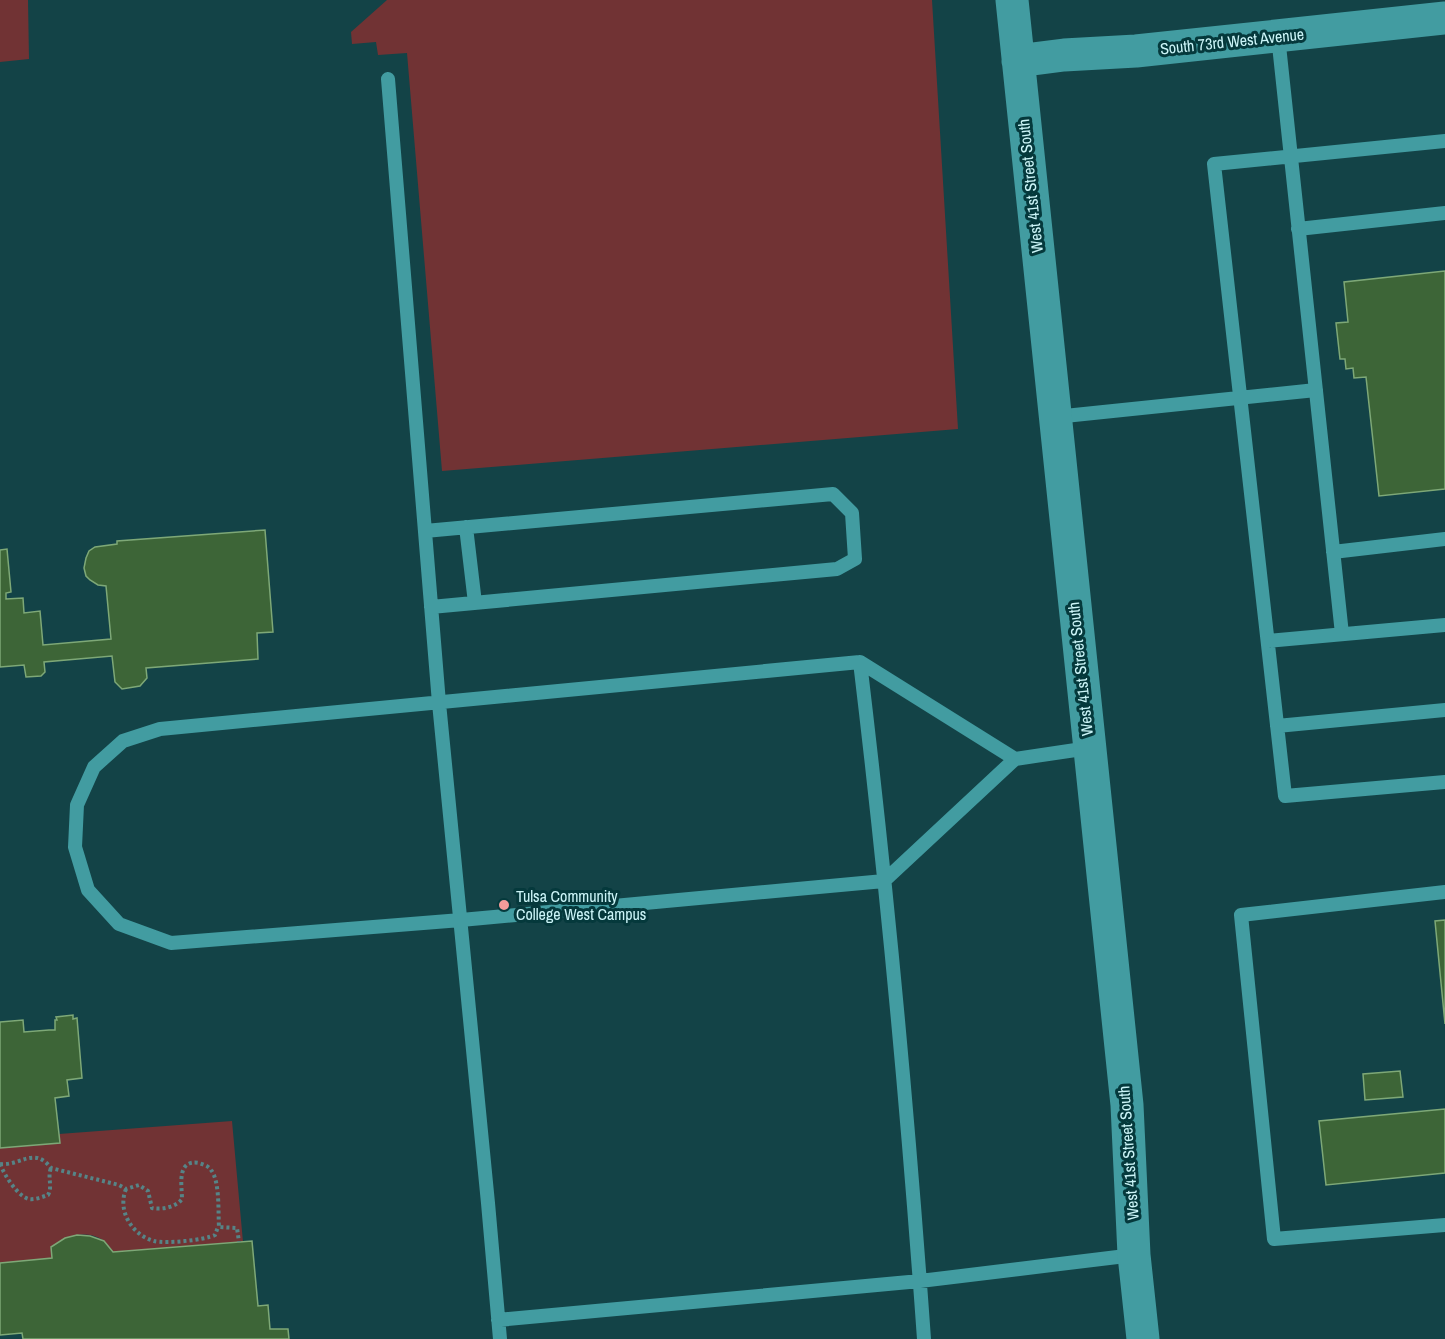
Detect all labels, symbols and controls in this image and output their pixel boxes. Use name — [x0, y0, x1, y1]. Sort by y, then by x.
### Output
street label: South 73rd West Avenue — [1159, 22, 1305, 60]
street label: West 41st Street South — [1012, 118, 1048, 254]
street label: West 41st Street South — [1062, 601, 1098, 737]
place label: Tulsa Community College West Campus — [516, 885, 646, 925]
marker: Tulsa Community College West Campus — [497, 898, 511, 912]
street label: West 41st Street South — [1112, 1085, 1144, 1221]

